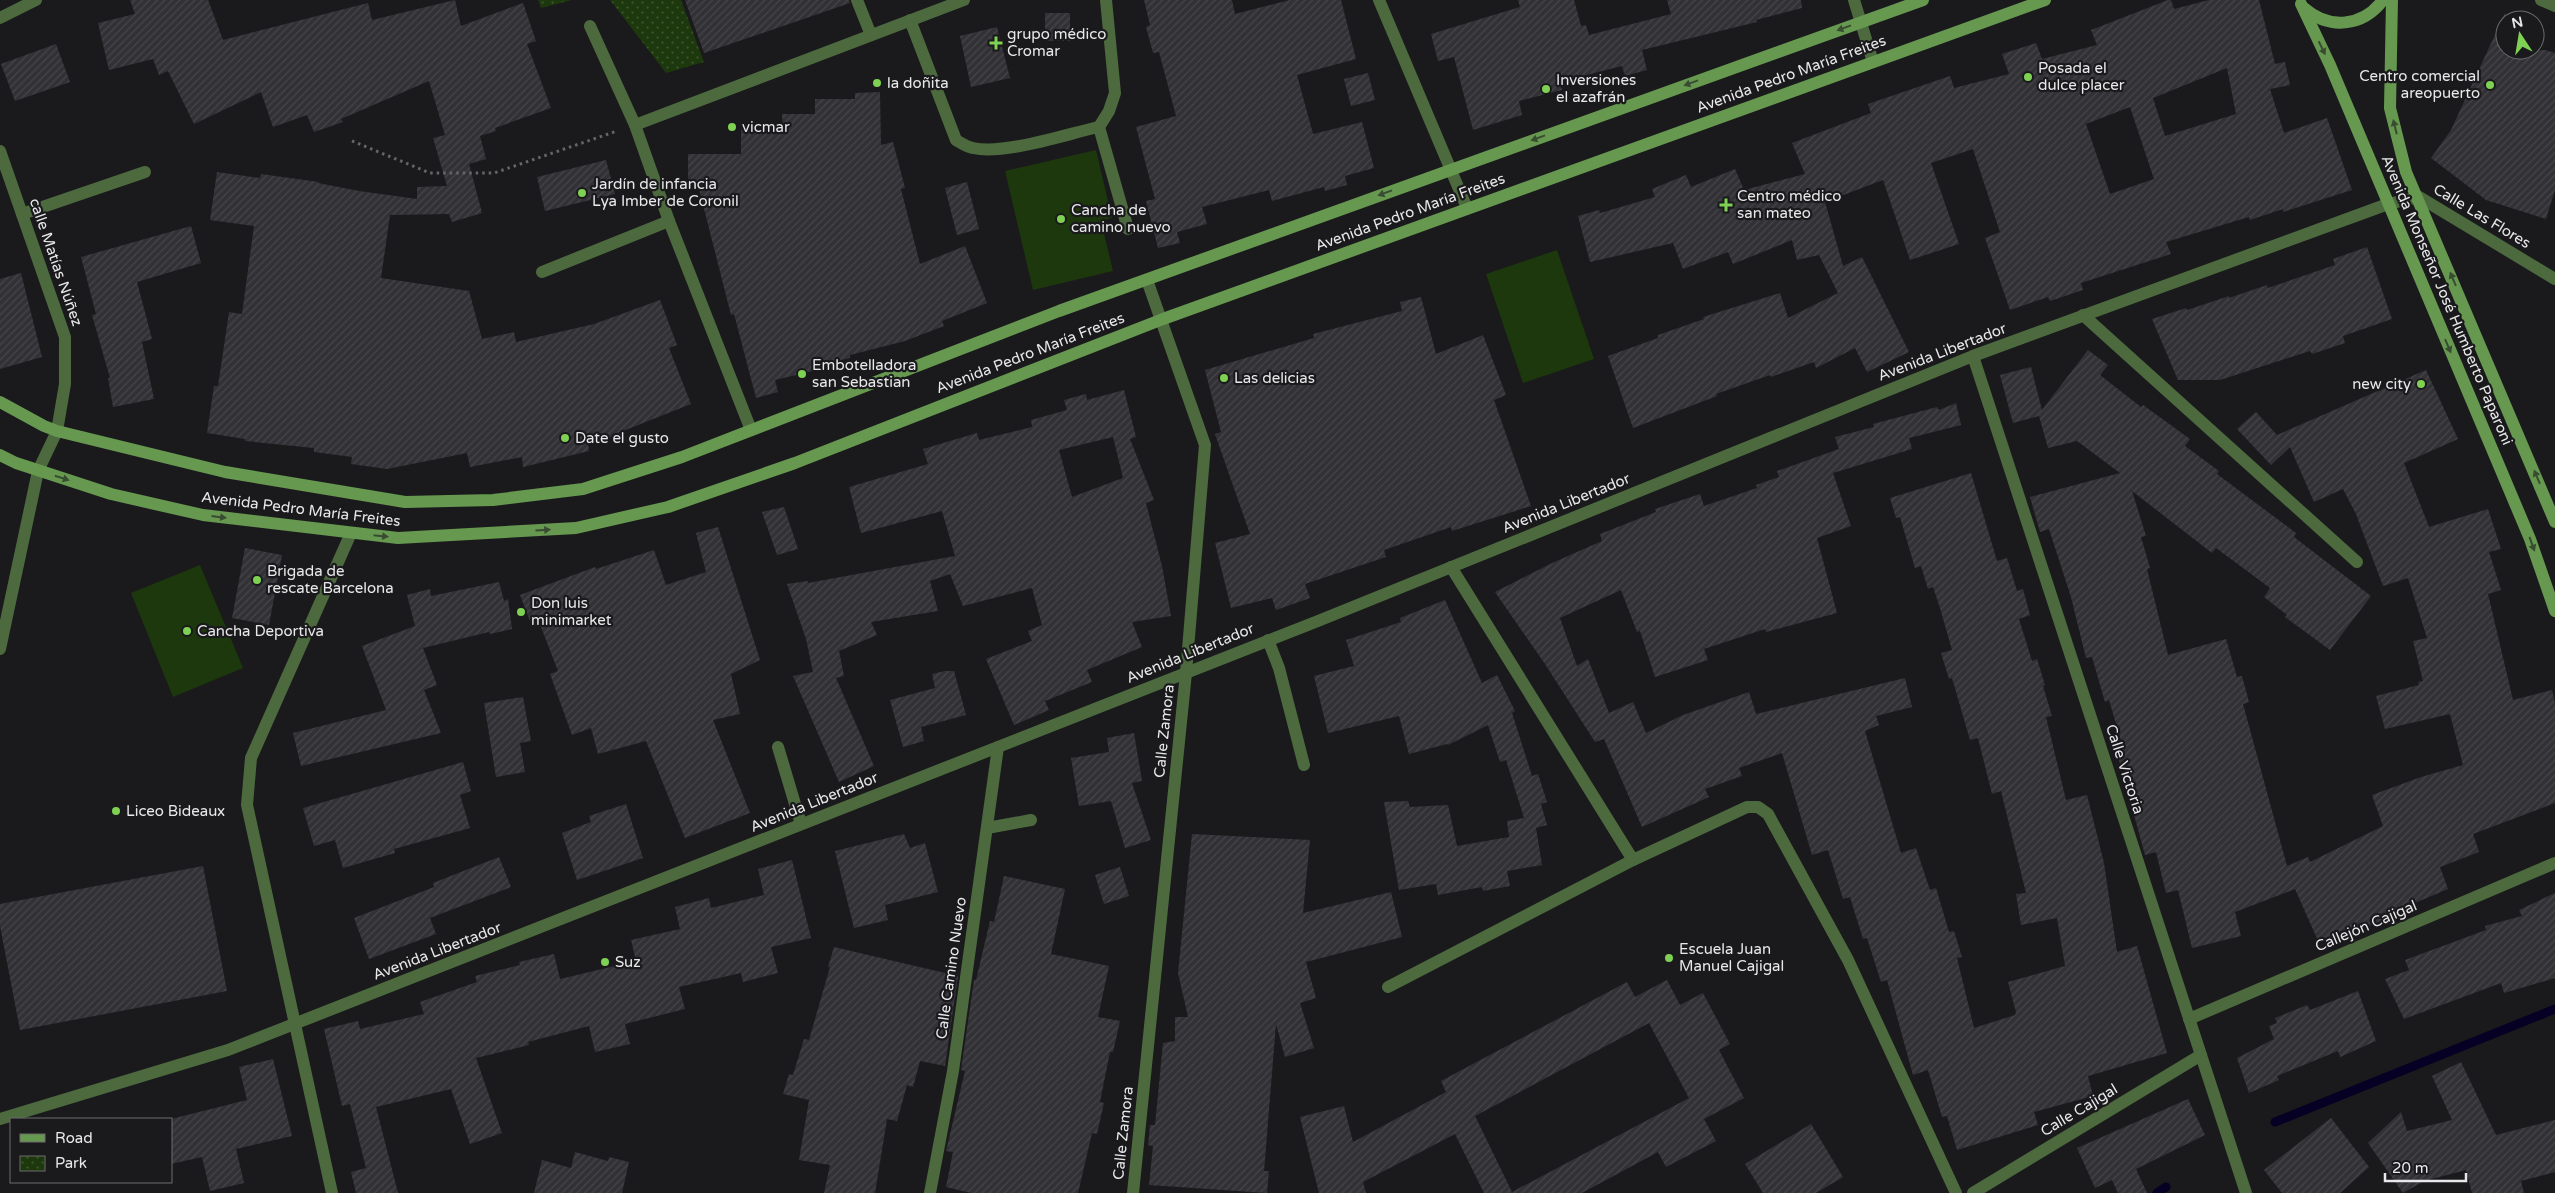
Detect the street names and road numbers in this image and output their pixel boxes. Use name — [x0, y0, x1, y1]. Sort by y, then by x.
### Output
street label: Avenida Pedro María Freites — [1694, 31, 1888, 117]
street label: Avenida Monseñor José Humberto Paparoni — [2377, 152, 2517, 448]
street label: Avenida Pedro María Freites — [1313, 169, 1507, 255]
street label: Calle Las Flores — [2430, 180, 2534, 252]
street label: calle Matías Núñez — [26, 196, 86, 328]
street label: Avenida Pedro María Freites — [933, 309, 1127, 397]
street label: Avenida Libertador — [1875, 319, 2009, 385]
street label: Avenida Libertador — [1499, 469, 1633, 537]
street label: Avenida Pedro María Freites — [200, 488, 402, 530]
street label: Avenida Libertador — [1123, 619, 1257, 687]
street label: Calle Zamora — [1150, 683, 1178, 779]
street label: Calle Victoria — [2102, 722, 2148, 816]
street label: Avenida Libertador — [747, 768, 881, 836]
street label: Calle Camino Nuevo — [932, 896, 970, 1040]
street label: Callejón Cajigal — [2312, 896, 2420, 956]
street label: Avenida Libertador — [370, 918, 504, 984]
street label: Calle Cajigal — [2037, 1080, 2121, 1140]
street label: Calle Zamora — [1109, 1085, 1137, 1181]

